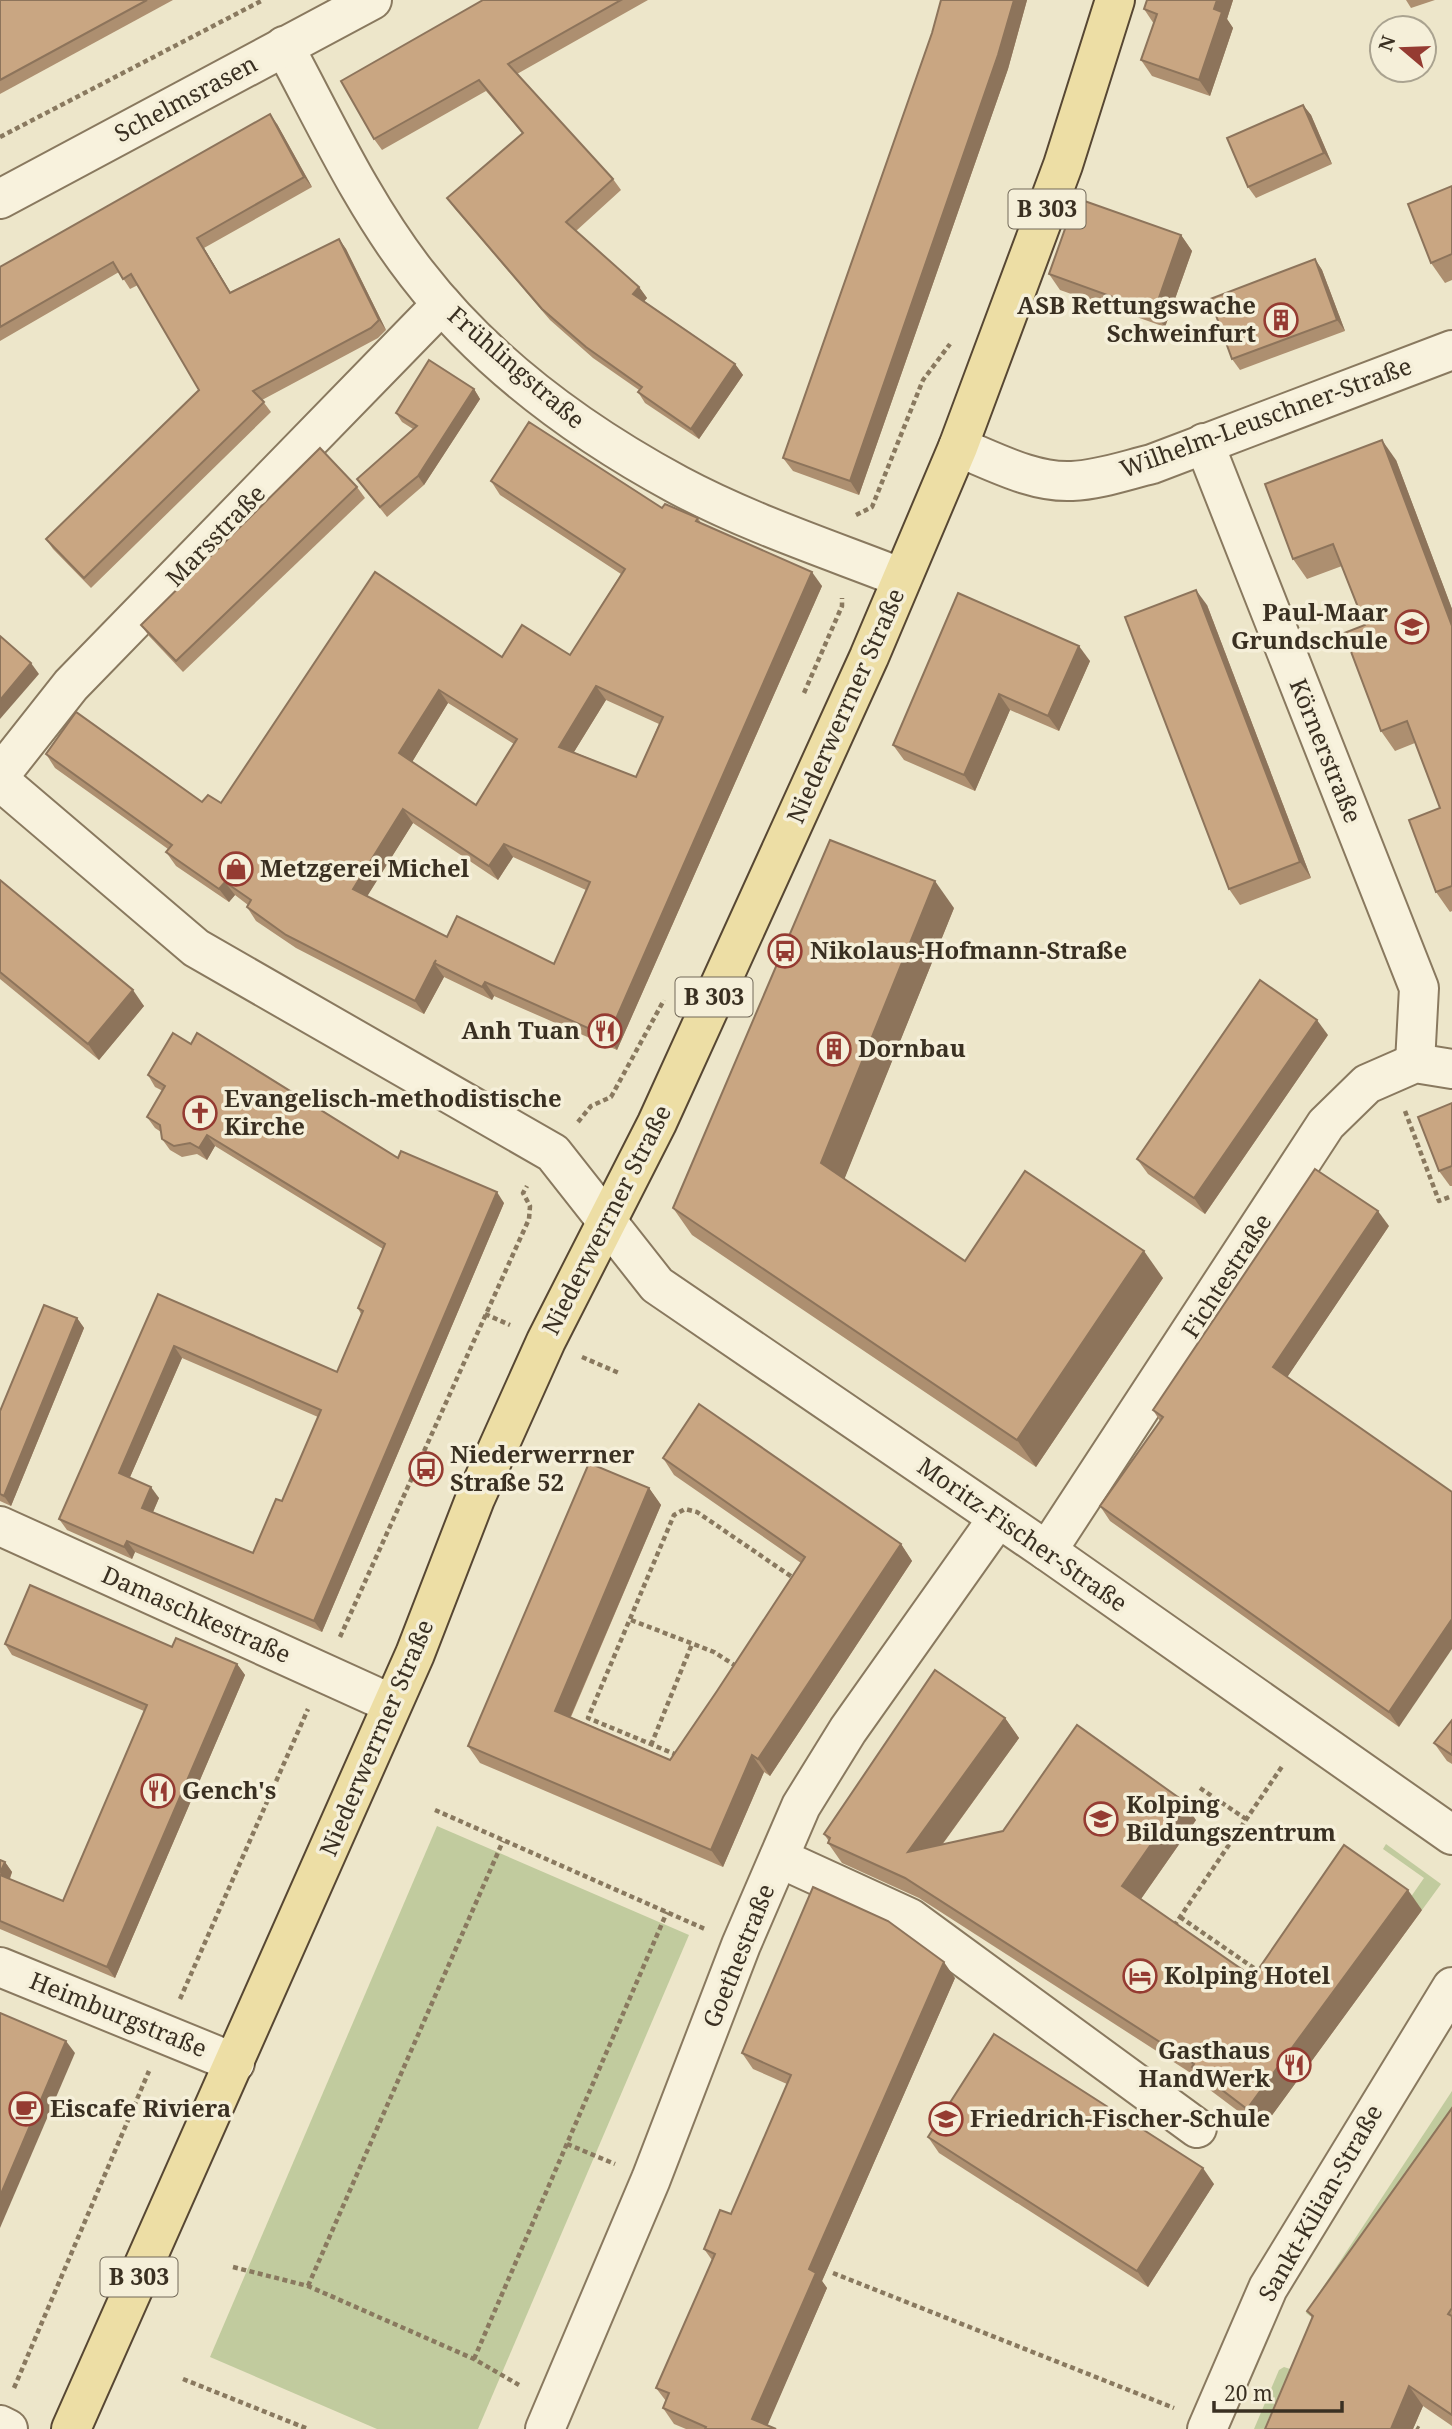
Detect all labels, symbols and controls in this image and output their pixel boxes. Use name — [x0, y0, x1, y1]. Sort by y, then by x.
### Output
north arrow — [1368, 14, 1438, 84]
text: N — [1372, 32, 1402, 55]
street label: Schelmsrasen — [108, 46, 263, 149]
road number: B 303 — [1009, 190, 1086, 229]
place label: ASB Rettungswache Schweinfurt — [1017, 288, 1256, 349]
street label: Frühlingstraße — [441, 298, 593, 436]
building icon: ASB Rettungswache Schweinfurt — [1262, 301, 1300, 339]
street label: Wilhelm-Leuschner-Straße — [1115, 348, 1416, 485]
street label: Marsstraße — [158, 477, 272, 593]
street label: Niederwerrner Straße — [778, 583, 911, 828]
place label: Paul-Maar Grundschule — [1231, 595, 1388, 656]
school or university icon: Paul-Maar Grundschule — [1393, 608, 1431, 646]
street label: Körnerstraße — [1282, 673, 1370, 828]
shop icon: Metzgerei Michel — [217, 850, 255, 888]
place label: Metzgerei Michel — [260, 851, 470, 884]
bus stop icon: Nikolaus-Hofmann-Straße — [766, 932, 804, 970]
place label: Nikolaus-Hofmann-Straße — [810, 933, 1127, 966]
road number: B 303 — [676, 978, 752, 1016]
restaurant icon: Anh Tuan — [586, 1012, 624, 1050]
place label: Anh Tuan — [462, 1013, 580, 1046]
building icon: Dornbau — [815, 1030, 853, 1068]
place label: Dornbau — [858, 1031, 966, 1064]
place label: Evangelisch-methodistische Kirche — [224, 1081, 562, 1142]
church icon: Evangelisch-methodistische Kirche — [181, 1094, 219, 1132]
street label: Niederwerrner Straße — [533, 1099, 678, 1340]
street label: Fichtestraße — [1173, 1207, 1278, 1344]
place label: Niederwerrner Straße 52 — [450, 1437, 635, 1498]
street label: Moritz-Fischer-Straße — [911, 1449, 1134, 1619]
bus stop icon: Niederwerrner Straße 52 — [407, 1450, 445, 1488]
street label: Damaschkestraße — [97, 1557, 296, 1670]
street label: Niederwerrner Straße — [311, 1614, 440, 1861]
restaurant icon: Gench's — [139, 1772, 177, 1810]
place label: Gench's — [182, 1773, 276, 1806]
place label: Kolping Bildungszentrum — [1126, 1787, 1336, 1848]
school or university icon: Kolping Bildungszentrum — [1082, 1800, 1120, 1838]
street label: Goethestraße — [694, 1879, 781, 2032]
hotel icon: Kolping Hotel — [1121, 1957, 1159, 1995]
place label: Kolping Hotel — [1164, 1958, 1331, 1991]
street label: Heimburgstraße — [25, 1963, 212, 2064]
place label: Gasthaus HandWerk — [1139, 2033, 1271, 2094]
restaurant icon: Gasthaus HandWerk — [1275, 2046, 1313, 2084]
cafe icon: Eiscafe Riviera — [7, 2090, 45, 2128]
place label: Eiscafe Riviera — [50, 2091, 231, 2124]
street label: Sankt-Kilian-Straße — [1250, 2098, 1390, 2307]
school or university icon: Friedrich-Fischer-Schule — [927, 2100, 965, 2138]
place label: Friedrich-Fischer-Schule — [970, 2101, 1270, 2134]
road number: B 303 — [100, 2258, 178, 2296]
scale bar — [1214, 2370, 1342, 2414]
text: 20 m — [1224, 2379, 1273, 2407]

